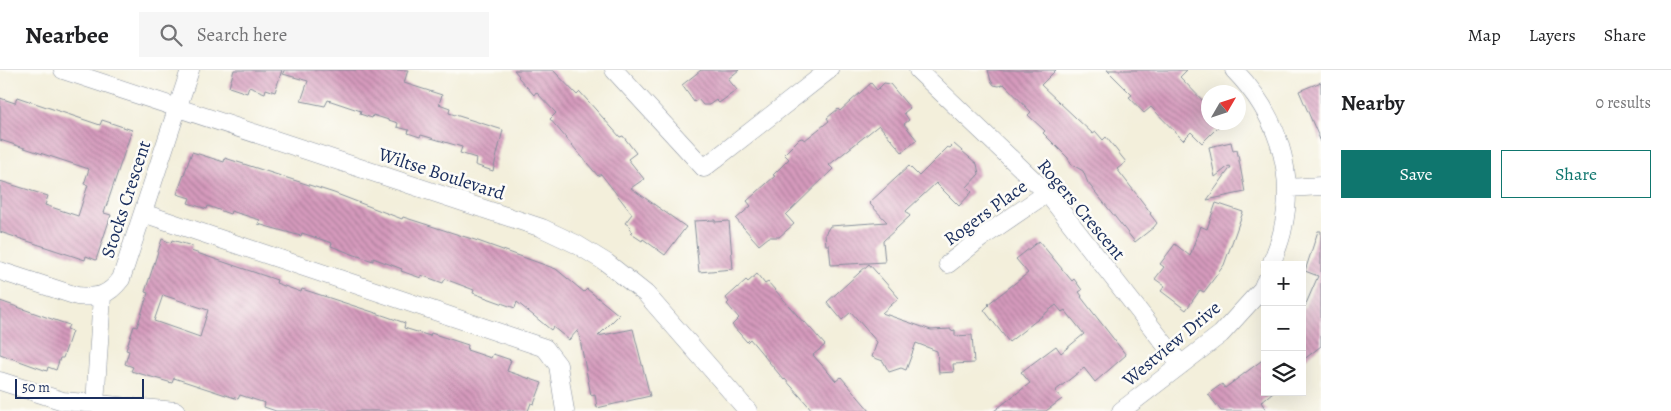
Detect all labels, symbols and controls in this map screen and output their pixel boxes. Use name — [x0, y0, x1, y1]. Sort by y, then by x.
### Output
search box — [139, 12, 489, 57]
text: Nearbee — [25, 19, 109, 51]
icon: search — [157, 21, 185, 49]
text: Search here — [197, 22, 287, 48]
text: Map — [1468, 23, 1501, 47]
text: Layers — [1529, 23, 1576, 47]
text: Share — [1604, 23, 1646, 47]
north arrow — [1201, 85, 1246, 130]
text: Nearby — [1341, 89, 1404, 117]
text: 0 results — [1595, 92, 1651, 114]
street label: Stocks Crescent — [95, 137, 157, 262]
street label: Wiltse Boulevard — [374, 141, 509, 207]
button: Save — [1341, 150, 1491, 198]
button: Share — [1501, 150, 1651, 198]
street label: Rogers Crescent — [1031, 153, 1131, 266]
street label: Rogers Place — [939, 174, 1033, 252]
map controls — [1261, 261, 1306, 396]
button: + — [1261, 261, 1306, 306]
street label: Westview Drive — [1116, 295, 1226, 393]
button: − — [1261, 306, 1306, 351]
button: layers — [1261, 351, 1306, 396]
scale bar — [15, 376, 144, 399]
text: 50 m — [22, 378, 50, 397]

